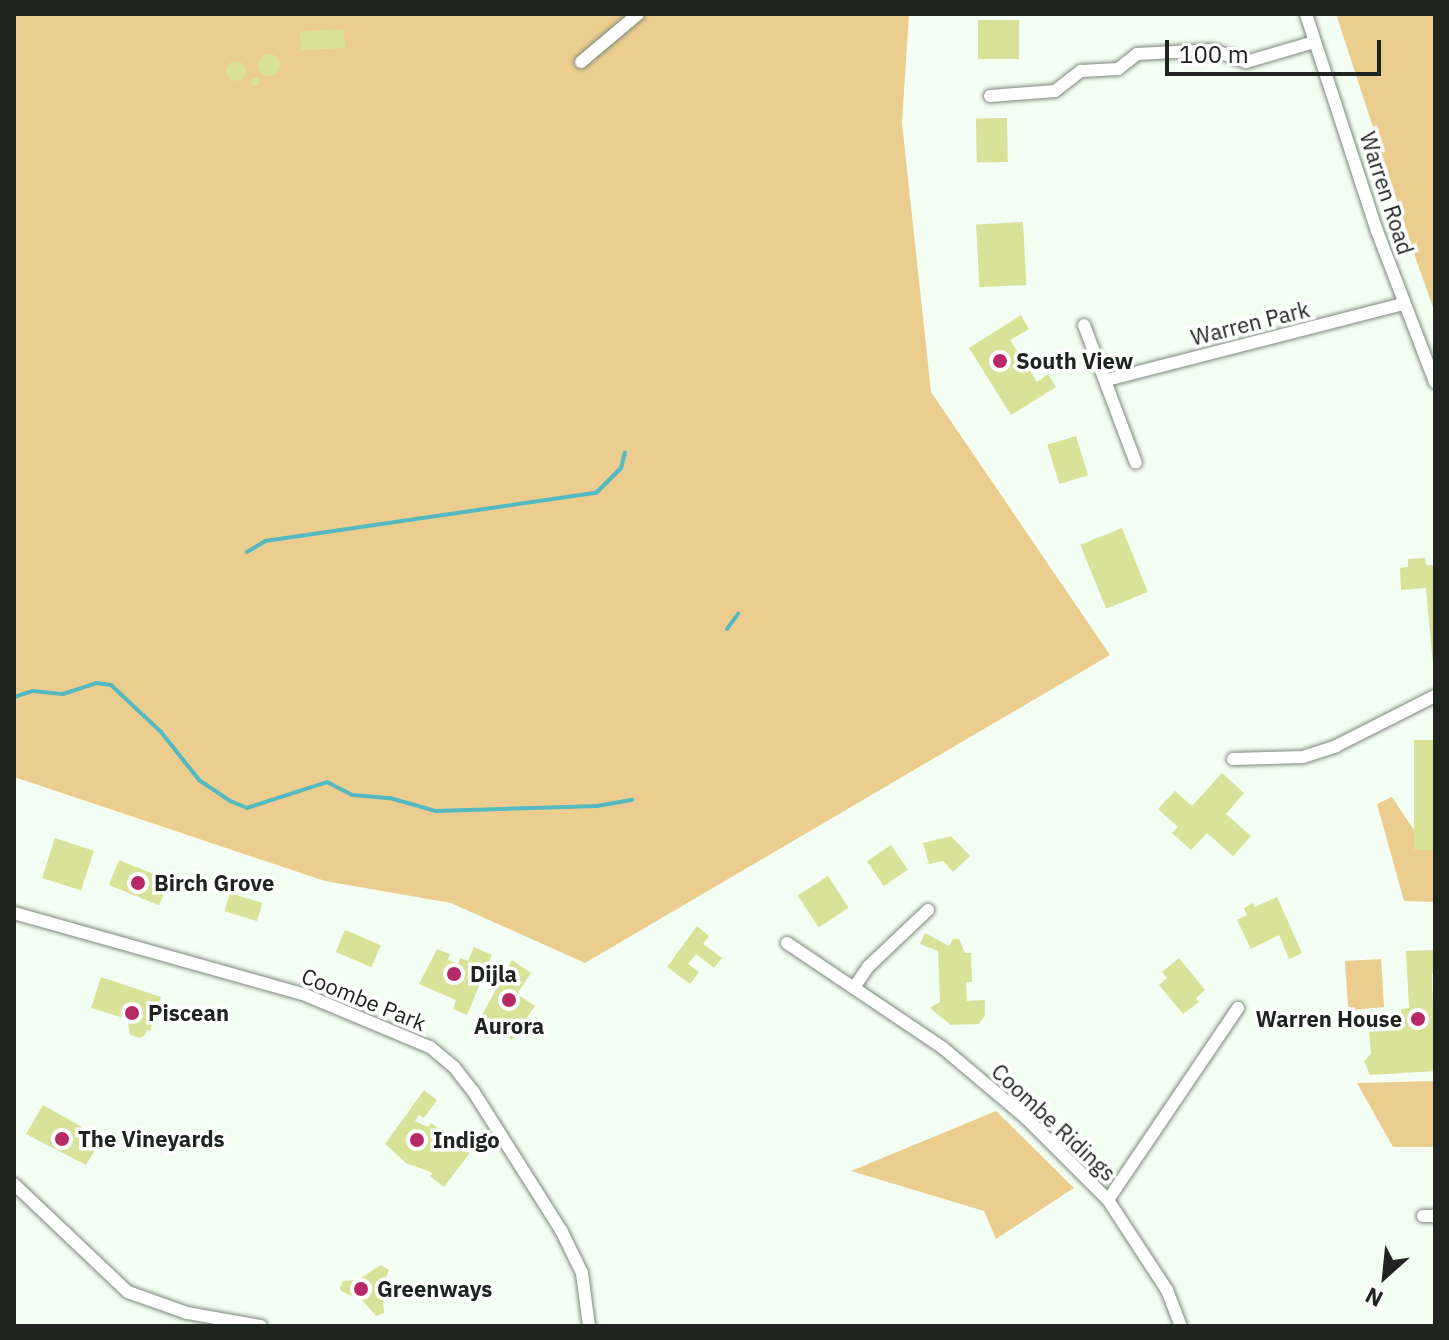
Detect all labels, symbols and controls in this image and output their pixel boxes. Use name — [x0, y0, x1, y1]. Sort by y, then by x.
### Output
scale bar — [1169, 24, 1385, 74]
text: 100 m — [1179, 38, 1249, 70]
street label: Warren Road — [1355, 128, 1419, 258]
street label: Warren Park — [1188, 295, 1312, 351]
place label: South View — [1016, 348, 1133, 374]
marker: South View — [991, 352, 1009, 370]
place label: Birch Grove — [154, 870, 274, 896]
marker: Birch Grove — [129, 874, 147, 892]
place label: Dijla — [470, 961, 517, 987]
street label: Coombe Park — [298, 962, 430, 1036]
marker: Dijla — [445, 965, 463, 983]
marker: Aurora — [500, 991, 518, 1009]
place label: Piscean — [148, 1000, 229, 1026]
marker: Piscean — [123, 1004, 141, 1022]
place label: Warren House — [1256, 1006, 1402, 1032]
marker: Warren House — [1409, 1010, 1427, 1028]
place label: Aurora — [474, 1013, 544, 1039]
street label: Coombe Ridings — [986, 1058, 1122, 1186]
place label: The Vineyards — [78, 1126, 225, 1152]
place label: Indigo — [433, 1127, 500, 1153]
marker: The Vineyards — [53, 1130, 71, 1148]
marker: Indigo — [408, 1131, 426, 1149]
north arrow — [1345, 1236, 1425, 1316]
place label: Greenways — [377, 1276, 492, 1302]
marker: Greenways — [352, 1280, 370, 1298]
text: N — [1360, 1281, 1388, 1314]

